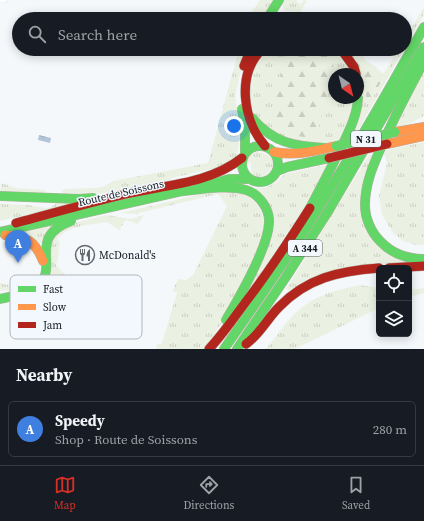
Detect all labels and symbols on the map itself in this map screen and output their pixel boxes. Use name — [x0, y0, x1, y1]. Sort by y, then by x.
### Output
north arrow — [328, 68, 364, 104]
your location — [224, 116, 244, 136]
road number: N 31 — [351, 131, 381, 147]
street label: Route de Soissons — [77, 176, 166, 210]
pin: A — [5, 230, 31, 263]
road number: A 344 — [288, 240, 322, 256]
restaurant icon: McDonald's — [74, 244, 96, 266]
place label: McDonald's — [99, 248, 156, 263]
legend — [10, 275, 142, 339]
text: Fast — [43, 282, 63, 297]
text: Slow — [43, 300, 67, 315]
text: Jam — [42, 318, 62, 333]

